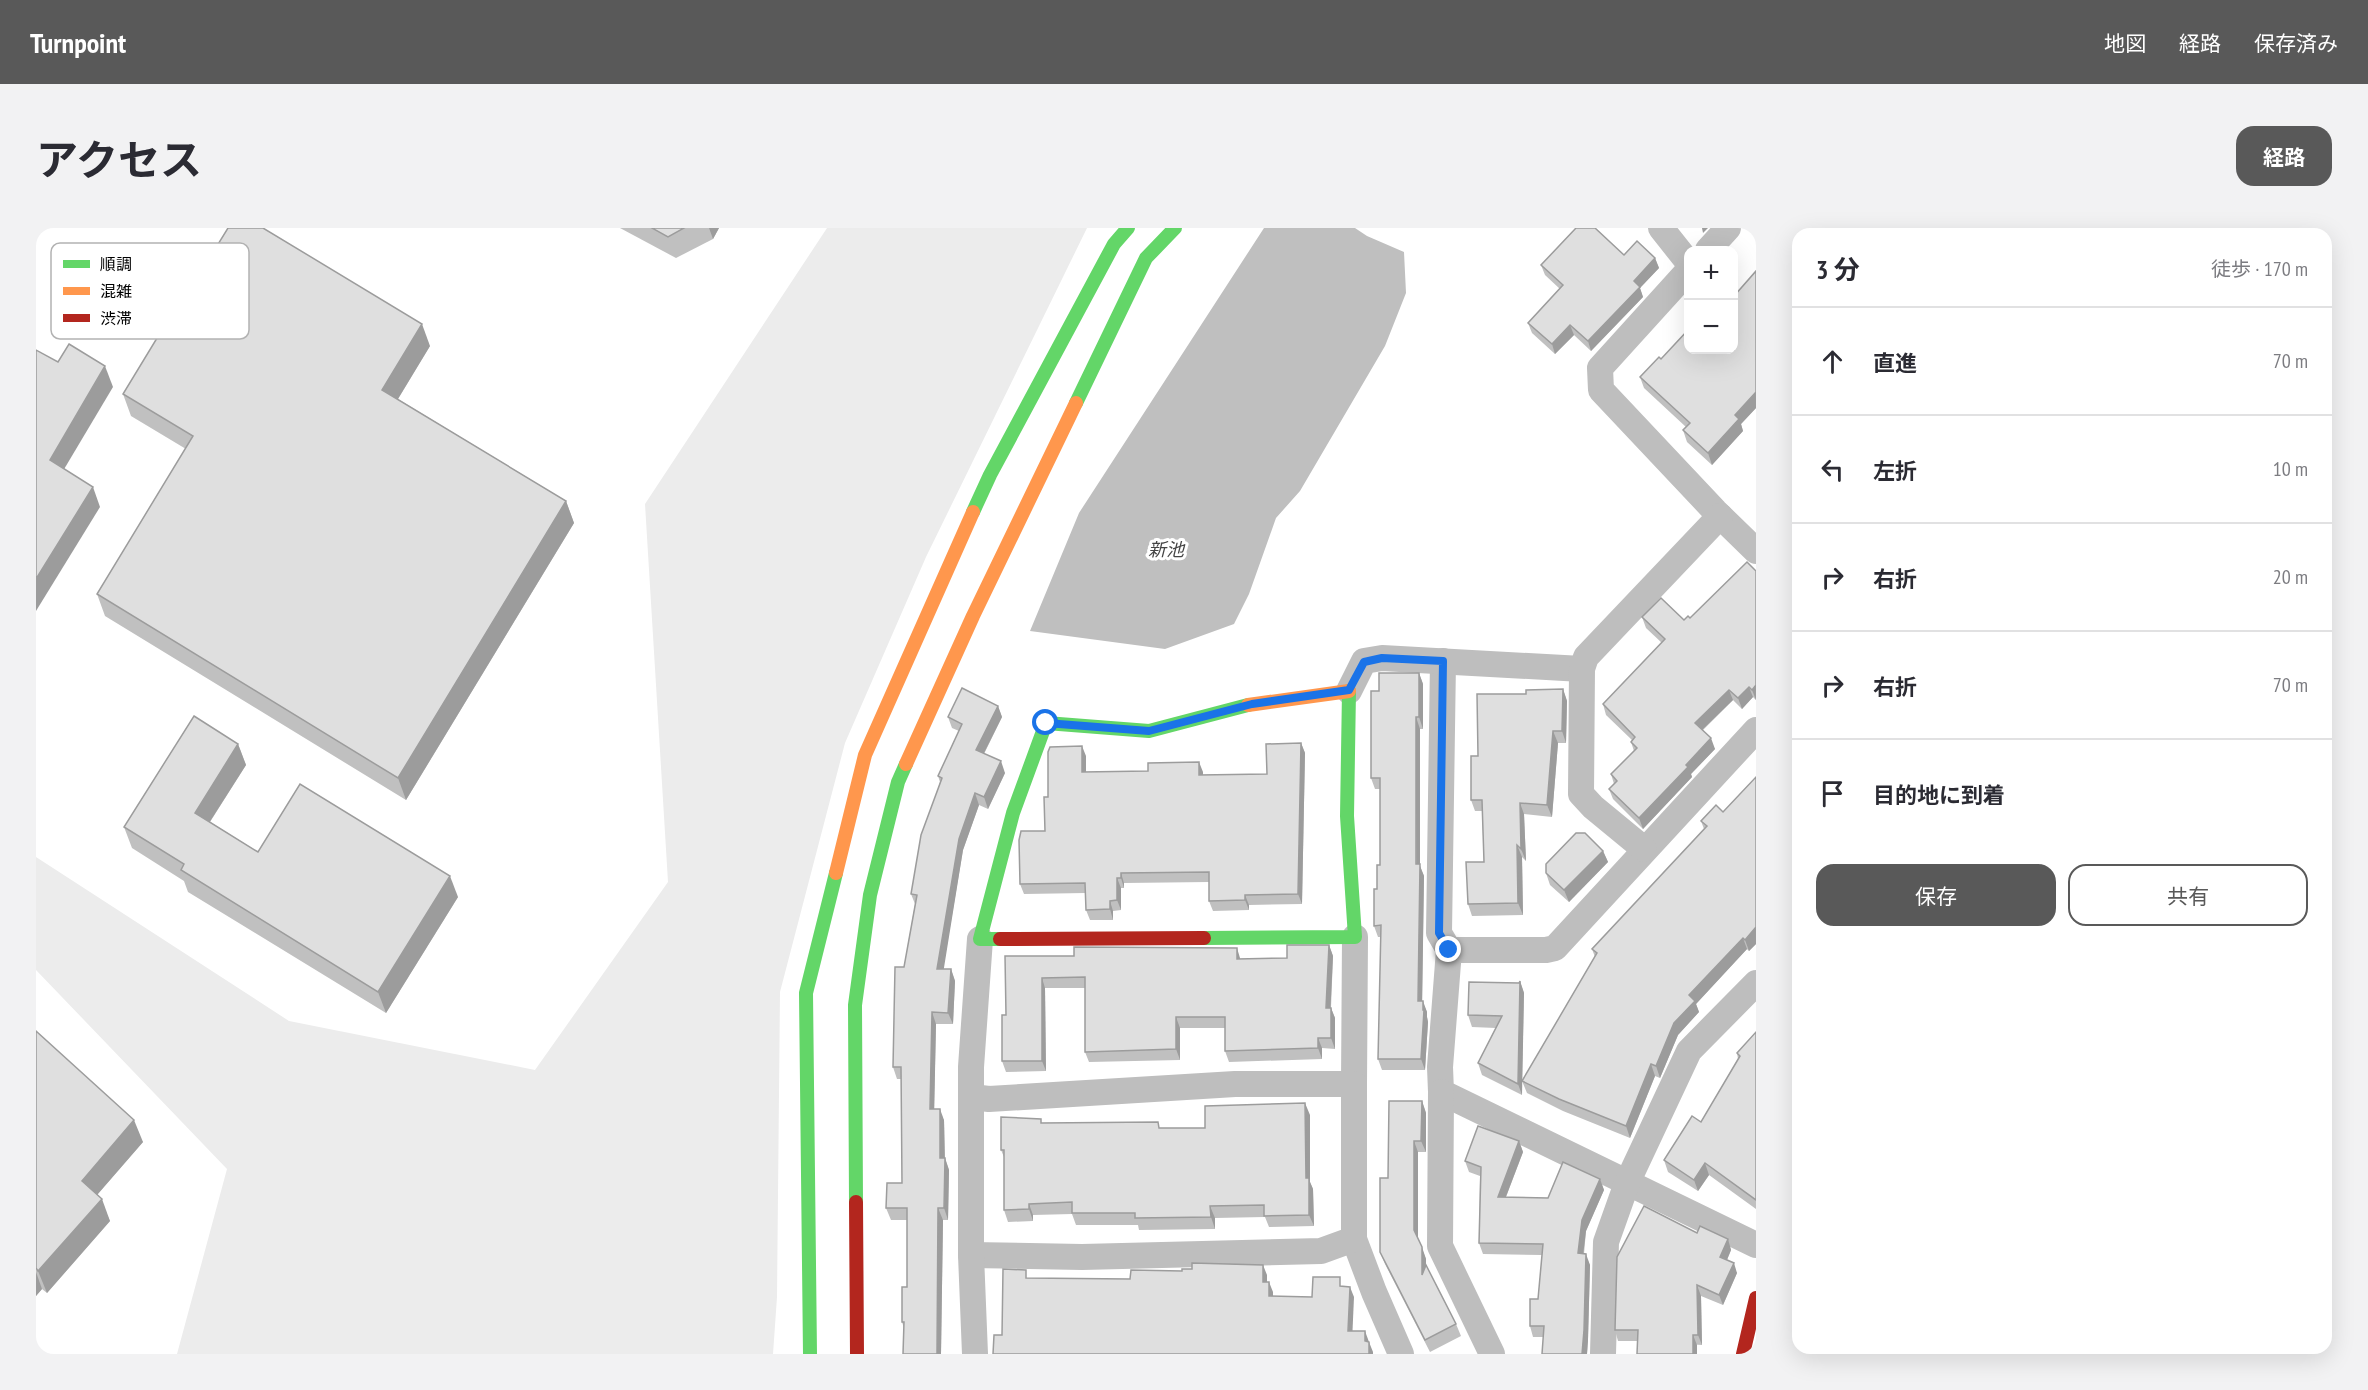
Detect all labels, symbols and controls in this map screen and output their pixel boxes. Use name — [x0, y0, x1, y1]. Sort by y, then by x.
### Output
text: Turnpoint — [30, 24, 126, 61]
text: 地図 — [2104, 30, 2146, 57]
text: 経路 — [2179, 30, 2221, 57]
text: 保存済み — [2254, 30, 2338, 57]
button: 経路 — [2236, 126, 2332, 186]
text: アクセス — [36, 132, 202, 187]
legend — [51, 243, 249, 339]
map controls — [1684, 246, 1738, 354]
button: + — [1684, 246, 1738, 300]
text: 3 分 — [1816, 253, 1860, 286]
text: 順調 — [100, 254, 132, 274]
text: 徒歩 · 170 m — [2211, 256, 2308, 282]
text: 混雑 — [100, 281, 132, 301]
button: − — [1684, 300, 1738, 354]
text: 渋滞 — [100, 308, 132, 328]
icon: ahead — [1816, 345, 1849, 378]
text: 70 m — [2273, 348, 2308, 374]
text: 直進 — [1873, 349, 1917, 377]
icon: left — [1816, 453, 1849, 486]
text: 10 m — [2273, 456, 2308, 482]
text: 左折 — [1873, 457, 1917, 485]
water label: 新池 — [1148, 538, 1186, 561]
icon: right — [1816, 561, 1849, 594]
text: 20 m — [2273, 564, 2308, 590]
text: 右折 — [1873, 565, 1917, 593]
icon: right — [1816, 669, 1849, 702]
text: 70 m — [2273, 672, 2308, 698]
text: 右折 — [1873, 673, 1917, 701]
route start — [1032, 709, 1058, 735]
icon: arrive — [1816, 777, 1849, 810]
text: 目的地に到着 — [1873, 781, 2005, 809]
button: 保存 — [1816, 864, 2056, 926]
button: 共有 — [2068, 864, 2308, 926]
route end — [1435, 936, 1461, 962]

